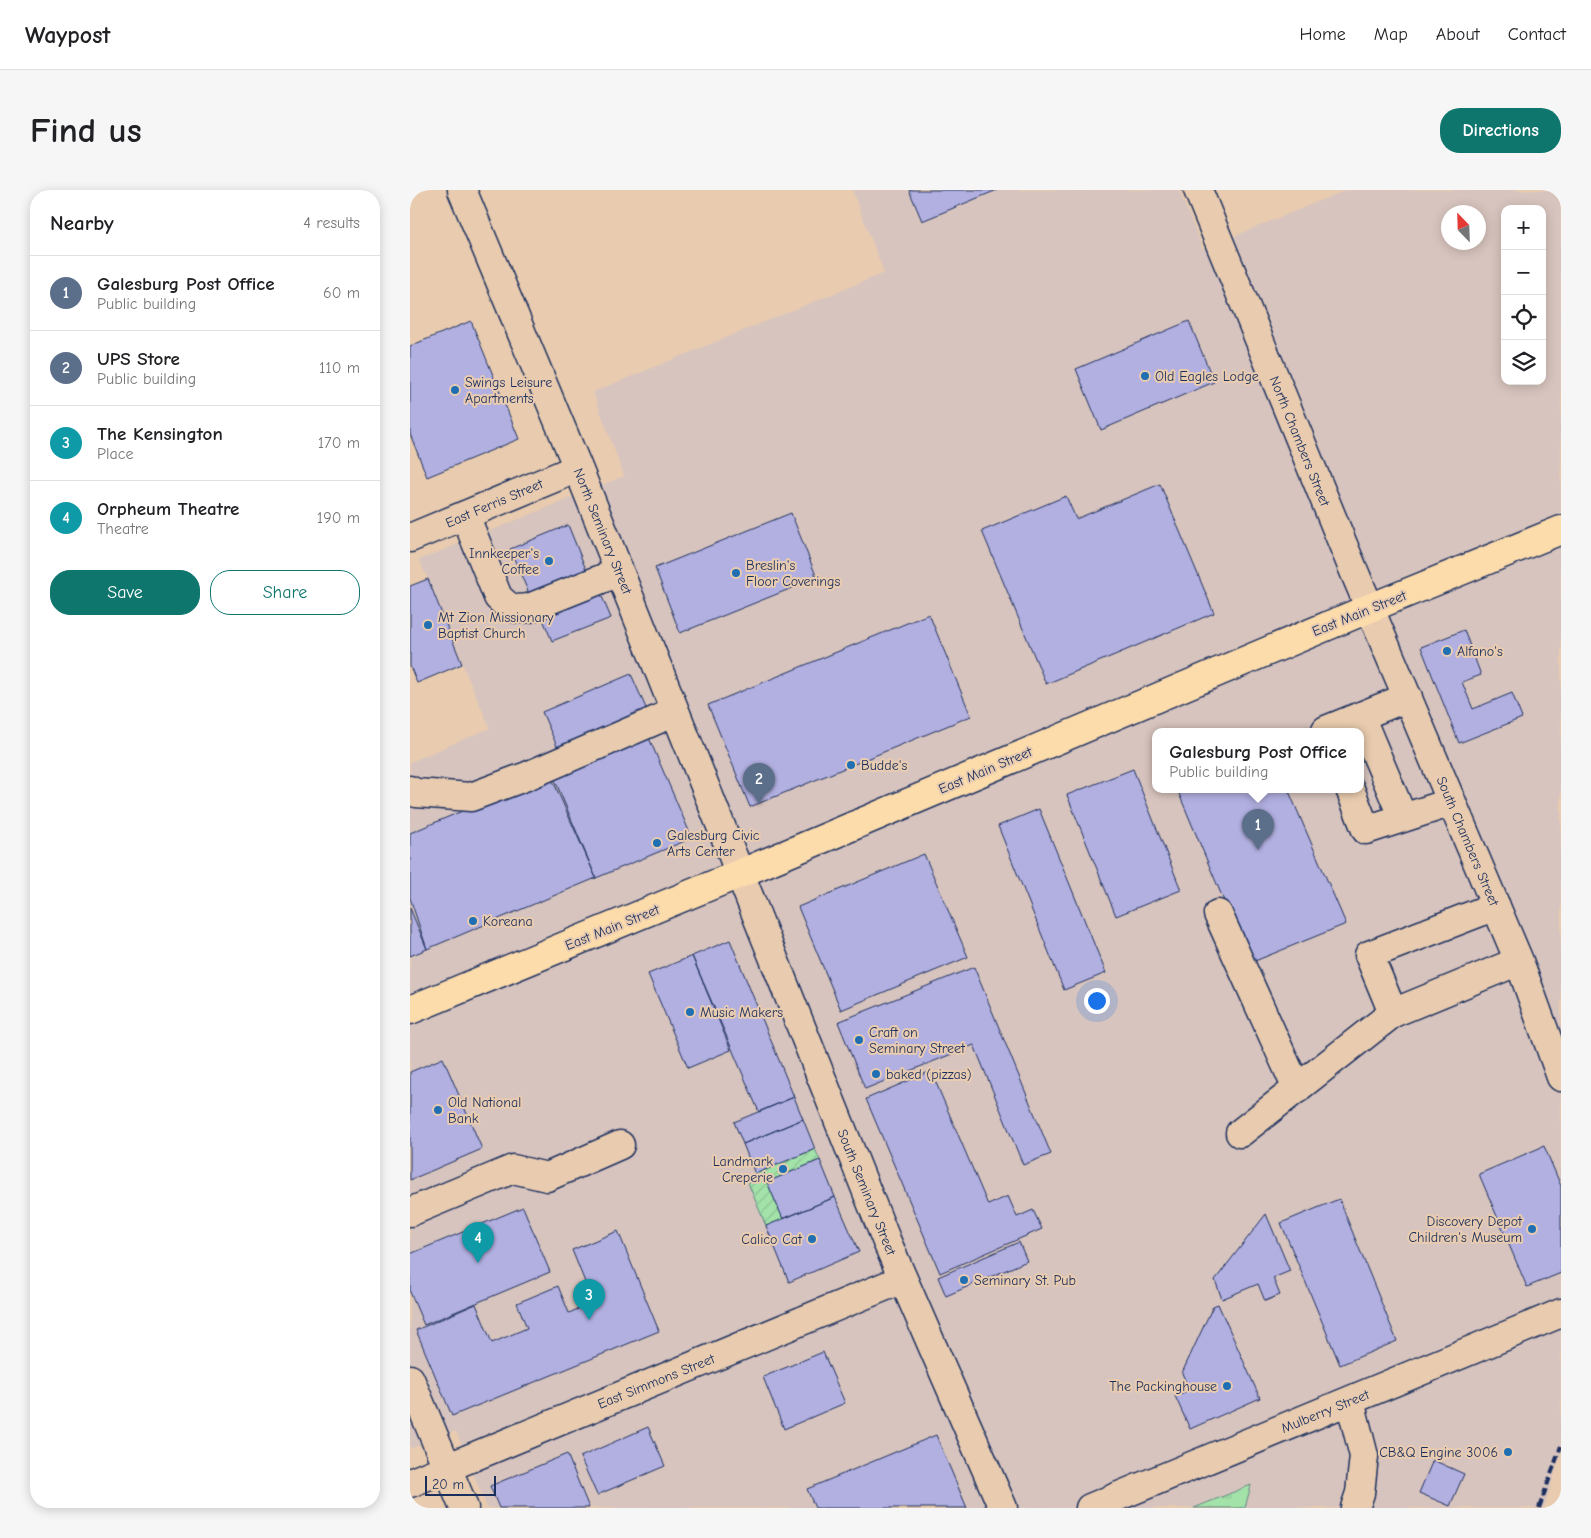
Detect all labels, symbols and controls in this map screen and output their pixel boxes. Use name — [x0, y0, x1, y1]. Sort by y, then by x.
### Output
text: Waypost — [25, 21, 110, 49]
text: Home — [1299, 24, 1346, 45]
text: Map — [1374, 24, 1408, 45]
text: About — [1436, 24, 1480, 45]
text: Contact — [1508, 24, 1566, 45]
button: Directions — [1440, 108, 1561, 153]
text: Find us — [30, 110, 142, 151]
north arrow — [1441, 205, 1486, 250]
map controls — [1501, 205, 1546, 385]
button: + — [1501, 205, 1546, 250]
text: Nearby — [50, 211, 114, 235]
text: 4 results — [303, 214, 360, 232]
button: − — [1501, 250, 1546, 295]
text: Galesburg Post Office — [97, 273, 275, 295]
text: 1 — [63, 284, 69, 302]
text: 60 m — [323, 284, 360, 302]
text: Public building — [97, 295, 196, 313]
button: locate — [1501, 295, 1546, 340]
button: layers — [1501, 340, 1546, 385]
text: UPS Store — [97, 348, 180, 370]
text: 2 — [62, 359, 70, 377]
text: 110 m — [319, 359, 360, 377]
place label: Old Eagles Lodge — [1155, 368, 1259, 385]
text: Public building — [97, 370, 196, 388]
marker: Old Eagles Lodge — [1139, 370, 1151, 382]
place label: Swings Leisure Apartments — [465, 374, 552, 407]
street label: North Chambers Street — [1266, 374, 1334, 510]
marker: Swings Leisure Apartments — [449, 384, 461, 396]
text: The Kensington — [97, 423, 223, 445]
text: 3 — [62, 434, 70, 452]
text: 170 m — [318, 434, 360, 452]
text: Place — [97, 445, 133, 463]
street label: North Seminary Street — [569, 466, 636, 598]
street label: East Ferris Street — [443, 475, 546, 532]
text: Orpheum Theatre — [97, 498, 239, 520]
text: 4 — [62, 509, 70, 527]
text: 190 m — [317, 509, 360, 527]
text: Theatre — [97, 520, 149, 538]
place label: Innkeeper's Coffee — [469, 545, 539, 578]
marker: Innkeeper's Coffee — [543, 555, 555, 567]
place label: Breslin's Floor Coverings — [746, 557, 841, 590]
marker: Breslin's Floor Coverings — [730, 567, 742, 579]
button: Save — [50, 570, 200, 615]
button: Share — [210, 570, 360, 615]
street label: East Main Street — [1310, 587, 1410, 640]
place label: Mt Zion Missionary Baptist Church — [438, 609, 554, 642]
marker: Mt Zion Missionary Baptist Church — [422, 619, 434, 631]
place label: Alfano's — [1457, 643, 1503, 660]
marker: Alfano's — [1441, 645, 1453, 657]
popup — [1152, 728, 1364, 793]
text: Galesburg Post Office — [1169, 741, 1347, 763]
street label: East Main Street — [936, 743, 1035, 798]
place label: Budde's — [861, 757, 907, 774]
marker: Budde's — [845, 759, 857, 771]
pin: 2 — [743, 763, 775, 804]
text: Public building — [1169, 763, 1268, 781]
street label: South Chambers Street — [1433, 774, 1503, 909]
pin: 1 — [1242, 809, 1274, 850]
place label: Galesburg Civic Arts Center — [667, 827, 760, 860]
marker: Galesburg Civic Arts Center — [651, 837, 663, 849]
street label: East Main Street — [563, 901, 663, 954]
place label: Koreana — [483, 913, 533, 930]
marker: Koreana — [467, 915, 479, 927]
your location — [1084, 988, 1110, 1014]
place label: Music Makers — [700, 1004, 783, 1021]
marker: Music Makers — [684, 1006, 696, 1018]
place label: Craft on Seminary Street — [869, 1024, 966, 1057]
marker: Craft on Seminary Street — [853, 1034, 865, 1046]
place label: baked (pizzas) — [886, 1066, 971, 1083]
marker: baked (pizzas) — [870, 1068, 882, 1080]
place label: Old National Bank — [448, 1094, 521, 1127]
marker: Old National Bank — [432, 1104, 444, 1116]
street label: South Seminary Street — [833, 1127, 900, 1259]
place label: Landmark Creperie — [713, 1153, 773, 1186]
marker: Landmark Creperie — [777, 1163, 789, 1175]
place label: Discovery Depot Children's Museum — [1409, 1213, 1523, 1246]
pin: 4 — [462, 1222, 494, 1263]
marker: Discovery Depot Children's Museum — [1526, 1223, 1538, 1235]
place label: Calico Cat — [741, 1231, 803, 1248]
marker: Calico Cat — [806, 1233, 818, 1245]
place label: Seminary St. Pub — [974, 1272, 1076, 1289]
marker: Seminary St. Pub — [958, 1274, 970, 1286]
pin: 3 — [573, 1279, 605, 1320]
street label: East Simmons Street — [595, 1350, 718, 1413]
place label: The Packinghouse — [1109, 1378, 1217, 1395]
marker: The Packinghouse — [1221, 1380, 1233, 1392]
street label: Mulberry Street — [1279, 1386, 1373, 1437]
place label: CB&Q Engine 3006 — [1379, 1444, 1498, 1461]
marker: CB&Q Engine 3006 — [1502, 1446, 1514, 1458]
scale bar — [425, 1473, 496, 1496]
text: 20 m — [432, 1476, 464, 1493]

